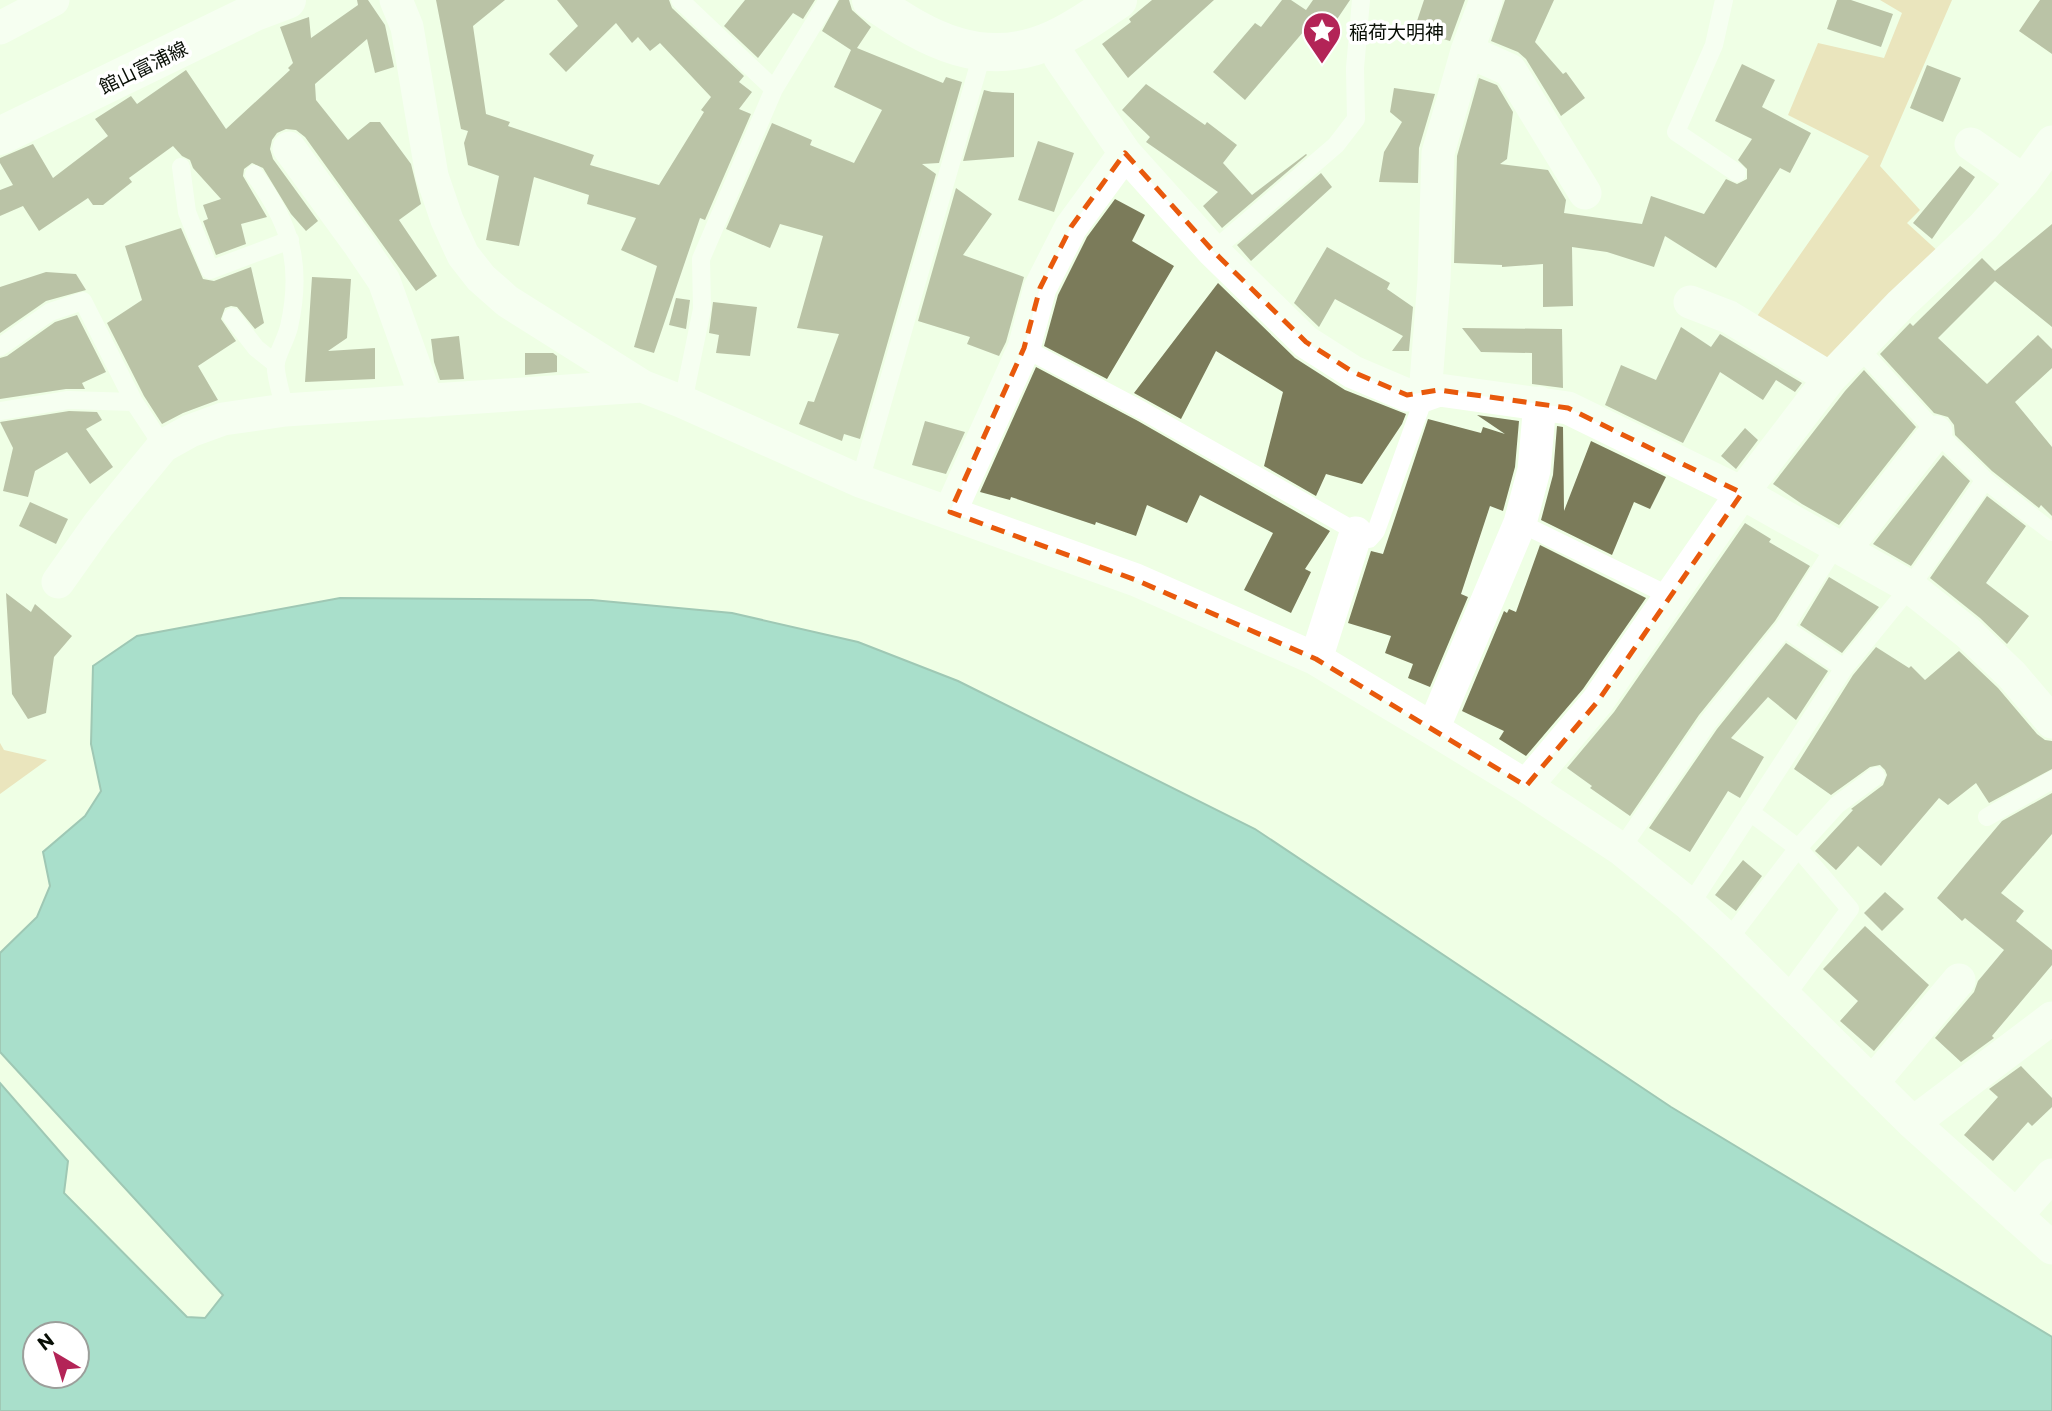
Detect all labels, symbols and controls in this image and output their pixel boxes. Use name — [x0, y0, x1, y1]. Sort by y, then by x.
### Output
place icon: 稲荷大明神 — [1301, 10, 1343, 65]
place label: 稲荷大明神 — [1349, 20, 1444, 43]
street label: 館山富浦線 — [95, 36, 191, 98]
north arrow — [21, 1320, 91, 1390]
text: N — [33, 1328, 58, 1355]

